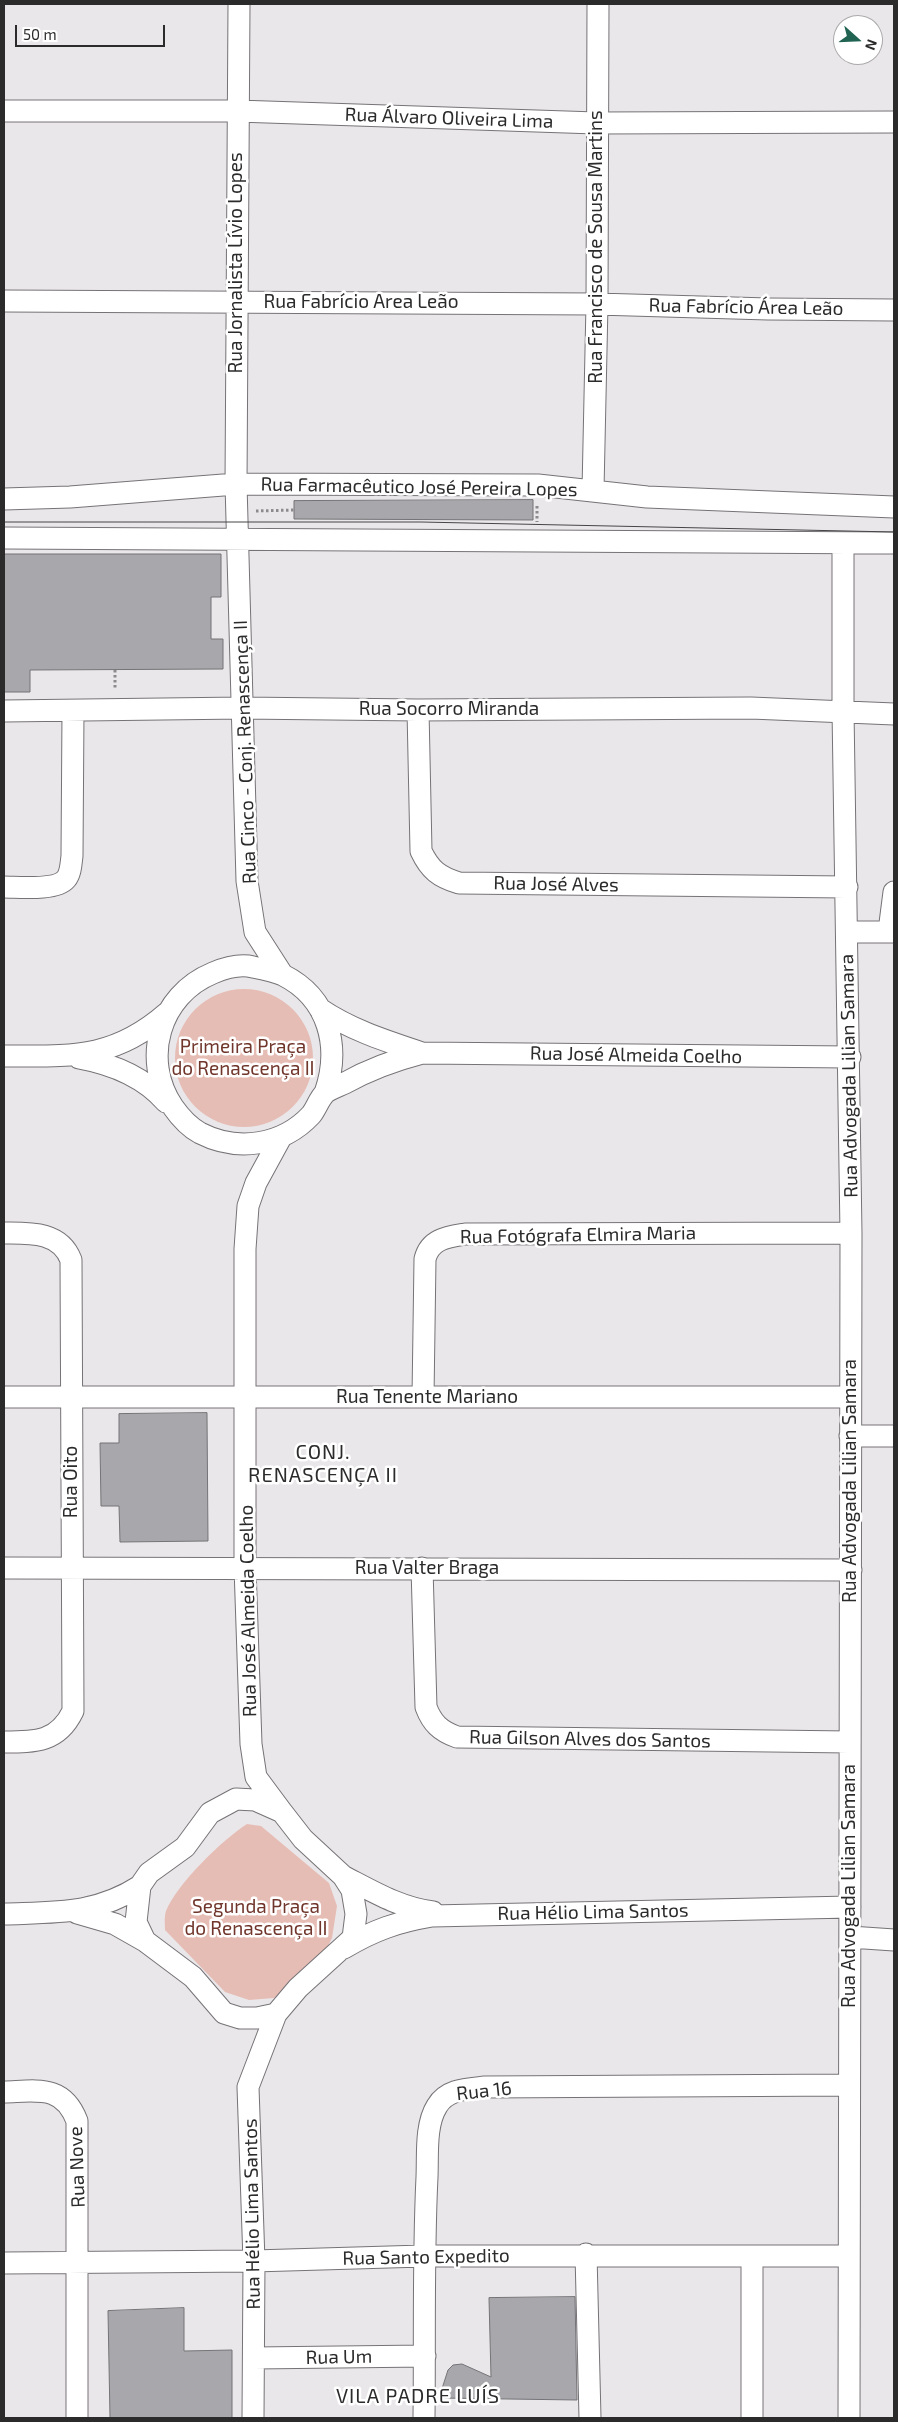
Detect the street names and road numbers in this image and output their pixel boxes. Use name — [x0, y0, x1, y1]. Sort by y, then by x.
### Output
street label: Rua Álvaro Oliveira Lima — [344, 103, 554, 133]
street label: Rua Francisco de Sousa Martins — [585, 110, 607, 384]
street label: Rua Jornalista Lívio Lopes — [225, 152, 247, 374]
street label: Rua Fabrício Area Leão — [264, 291, 458, 313]
street label: Rua Fabrício Área Leão — [648, 294, 844, 320]
street label: Rua Farmacêutico José Pereira Lopes — [260, 473, 578, 501]
street label: Rua Cinco - Conj. Renascença II — [229, 620, 261, 884]
street label: Rua Socorro Miranda — [359, 698, 539, 720]
street label: Rua José Alves — [493, 872, 619, 896]
street label: Rua Advogada Lilian Samara — [835, 954, 863, 1198]
street label: Rua José Almeida Coelho — [530, 1042, 742, 1068]
street label: Rua Fotógrafa Elmira Maria — [460, 1222, 696, 1248]
street label: Rua Advogada Lilian Samara — [839, 1359, 861, 1603]
street label: Rua Tenente Mariano — [336, 1386, 518, 1408]
street label: Rua Oito — [60, 1446, 82, 1518]
street label: Rua José Almeida Coelho — [235, 1505, 261, 1717]
street label: Rua Valter Braga — [355, 1557, 499, 1579]
street label: Rua Gilson Alves dos Santos — [469, 1725, 711, 1753]
street label: Rua Advogada Lilian Samara — [838, 1764, 860, 2008]
street label: Rua Hélio Lima Santos — [497, 1899, 689, 1925]
street label: Rua 16 — [455, 2077, 513, 2105]
street label: Rua Hélio Lima Santos — [239, 2118, 265, 2310]
street label: Rua Nove — [64, 2126, 90, 2208]
street label: Rua Santo Expedito — [342, 2244, 510, 2270]
street label: Rua Um — [306, 2345, 372, 2369]

